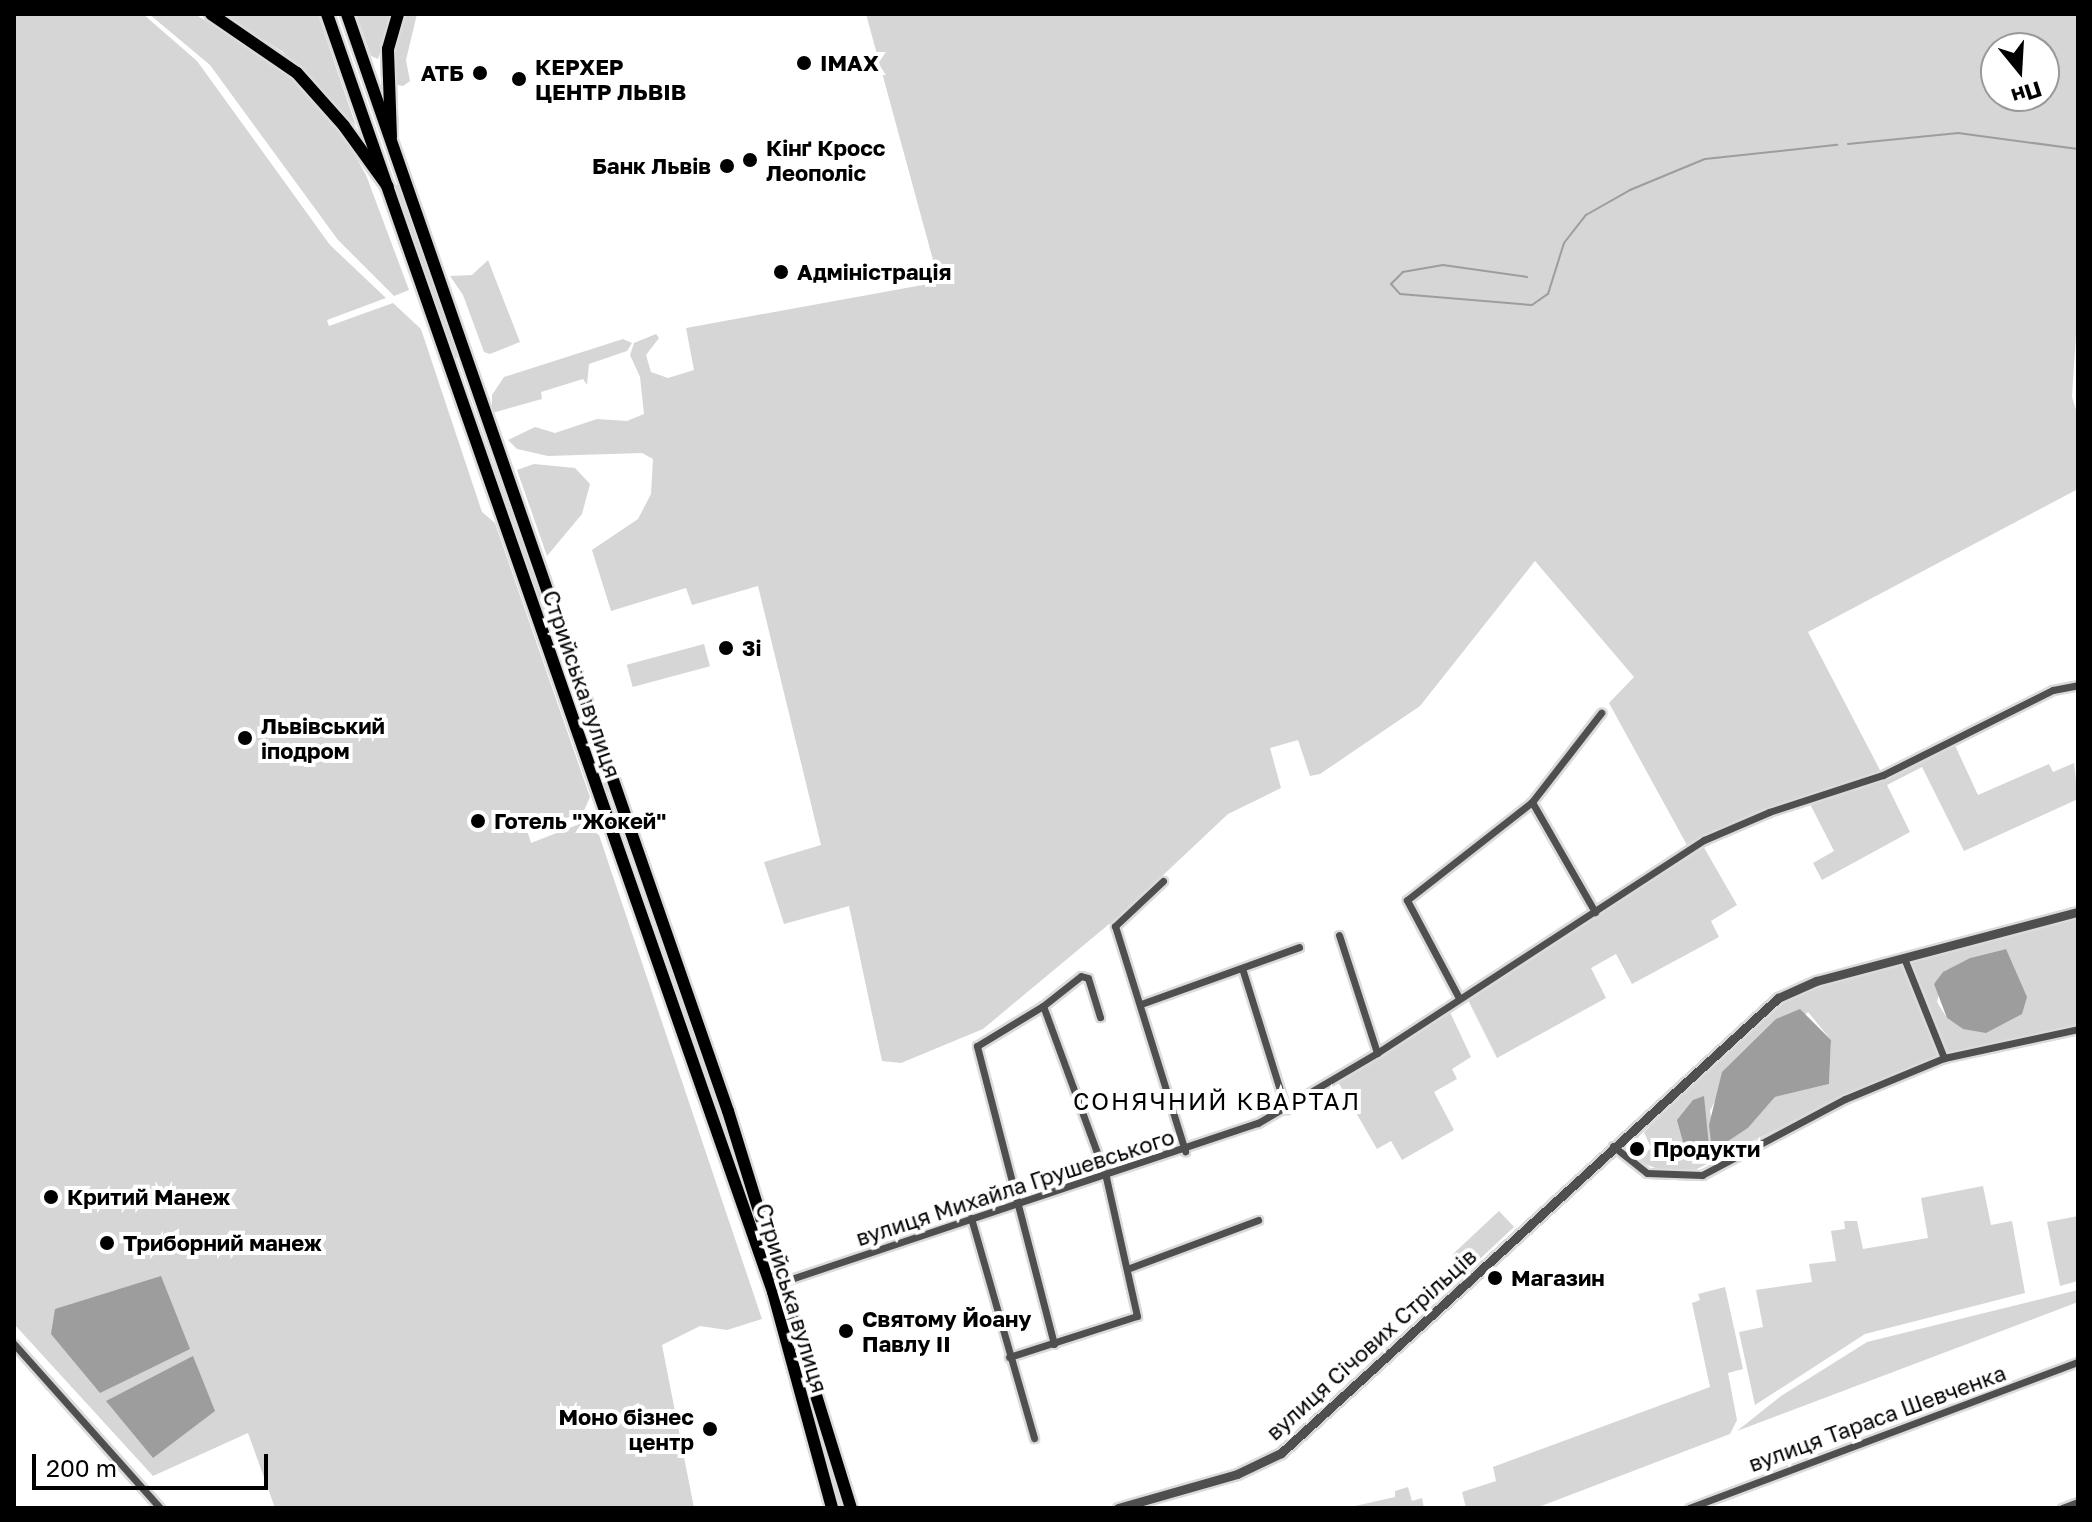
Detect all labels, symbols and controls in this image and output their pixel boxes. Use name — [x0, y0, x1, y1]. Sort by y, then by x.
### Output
north arrow — [1980, 32, 2060, 112]
place label: IMAX — [820, 50, 879, 76]
place label: КЕРХЕР ЦЕНТР ЛЬВІВ — [535, 53, 686, 104]
marker: IMAX — [795, 54, 813, 72]
place label: АТБ — [421, 60, 464, 86]
marker: АТБ — [471, 64, 489, 82]
marker: КЕРХЕР ЦЕНТР ЛЬВІВ — [510, 70, 528, 88]
text: Пн — [2009, 76, 2045, 111]
place label: Кінґ Кросс Леополіс — [766, 134, 885, 186]
marker: Кінґ Кросс Леополіс — [741, 151, 759, 169]
place label: Банк Львів — [592, 153, 711, 179]
marker: Банк Львів — [718, 157, 736, 175]
place label: Адміністрація — [797, 259, 951, 285]
marker: Адміністрація — [772, 263, 790, 281]
street label: Стрийська вулиця — [538, 587, 626, 781]
place label: 3і — [742, 635, 761, 661]
marker: 3і — [717, 639, 735, 657]
place label: Львівський іподром — [261, 712, 385, 764]
marker: Львівський іподром — [236, 729, 254, 747]
place label: Готель "Жокей" — [494, 808, 666, 834]
marker: Готель "Жокей" — [469, 812, 487, 830]
district label: СОНЯЧНИЙ КВАРТАЛ — [1073, 1087, 1361, 1115]
street label: вулиця Михайла Грушевського — [852, 1123, 1178, 1251]
place label: Продукти — [1653, 1136, 1760, 1162]
marker: Продукти — [1628, 1140, 1646, 1158]
place label: Критий Манеж — [67, 1184, 230, 1210]
marker: Критий Манеж — [42, 1188, 60, 1206]
street label: Стрийська вулиця — [751, 1200, 833, 1396]
place label: Триборний манеж — [123, 1230, 322, 1256]
marker: Триборний манеж — [98, 1234, 116, 1252]
street label: вулиця Січових Стрільців — [1261, 1243, 1481, 1445]
place label: Магазин — [1511, 1265, 1605, 1291]
marker: Магазин — [1486, 1269, 1504, 1287]
place label: Святому Йоану Павлу ІІ — [862, 1305, 1032, 1356]
marker: Святому Йоану Павлу ІІ — [837, 1322, 855, 1340]
street label: вулиця Тараса Шевченка — [1745, 1359, 2009, 1477]
place label: Моно бізнес центр — [558, 1403, 694, 1454]
marker: Моно бізнес центр — [701, 1420, 719, 1438]
scale bar — [36, 1438, 272, 1488]
text: 200 m — [46, 1453, 117, 1482]

